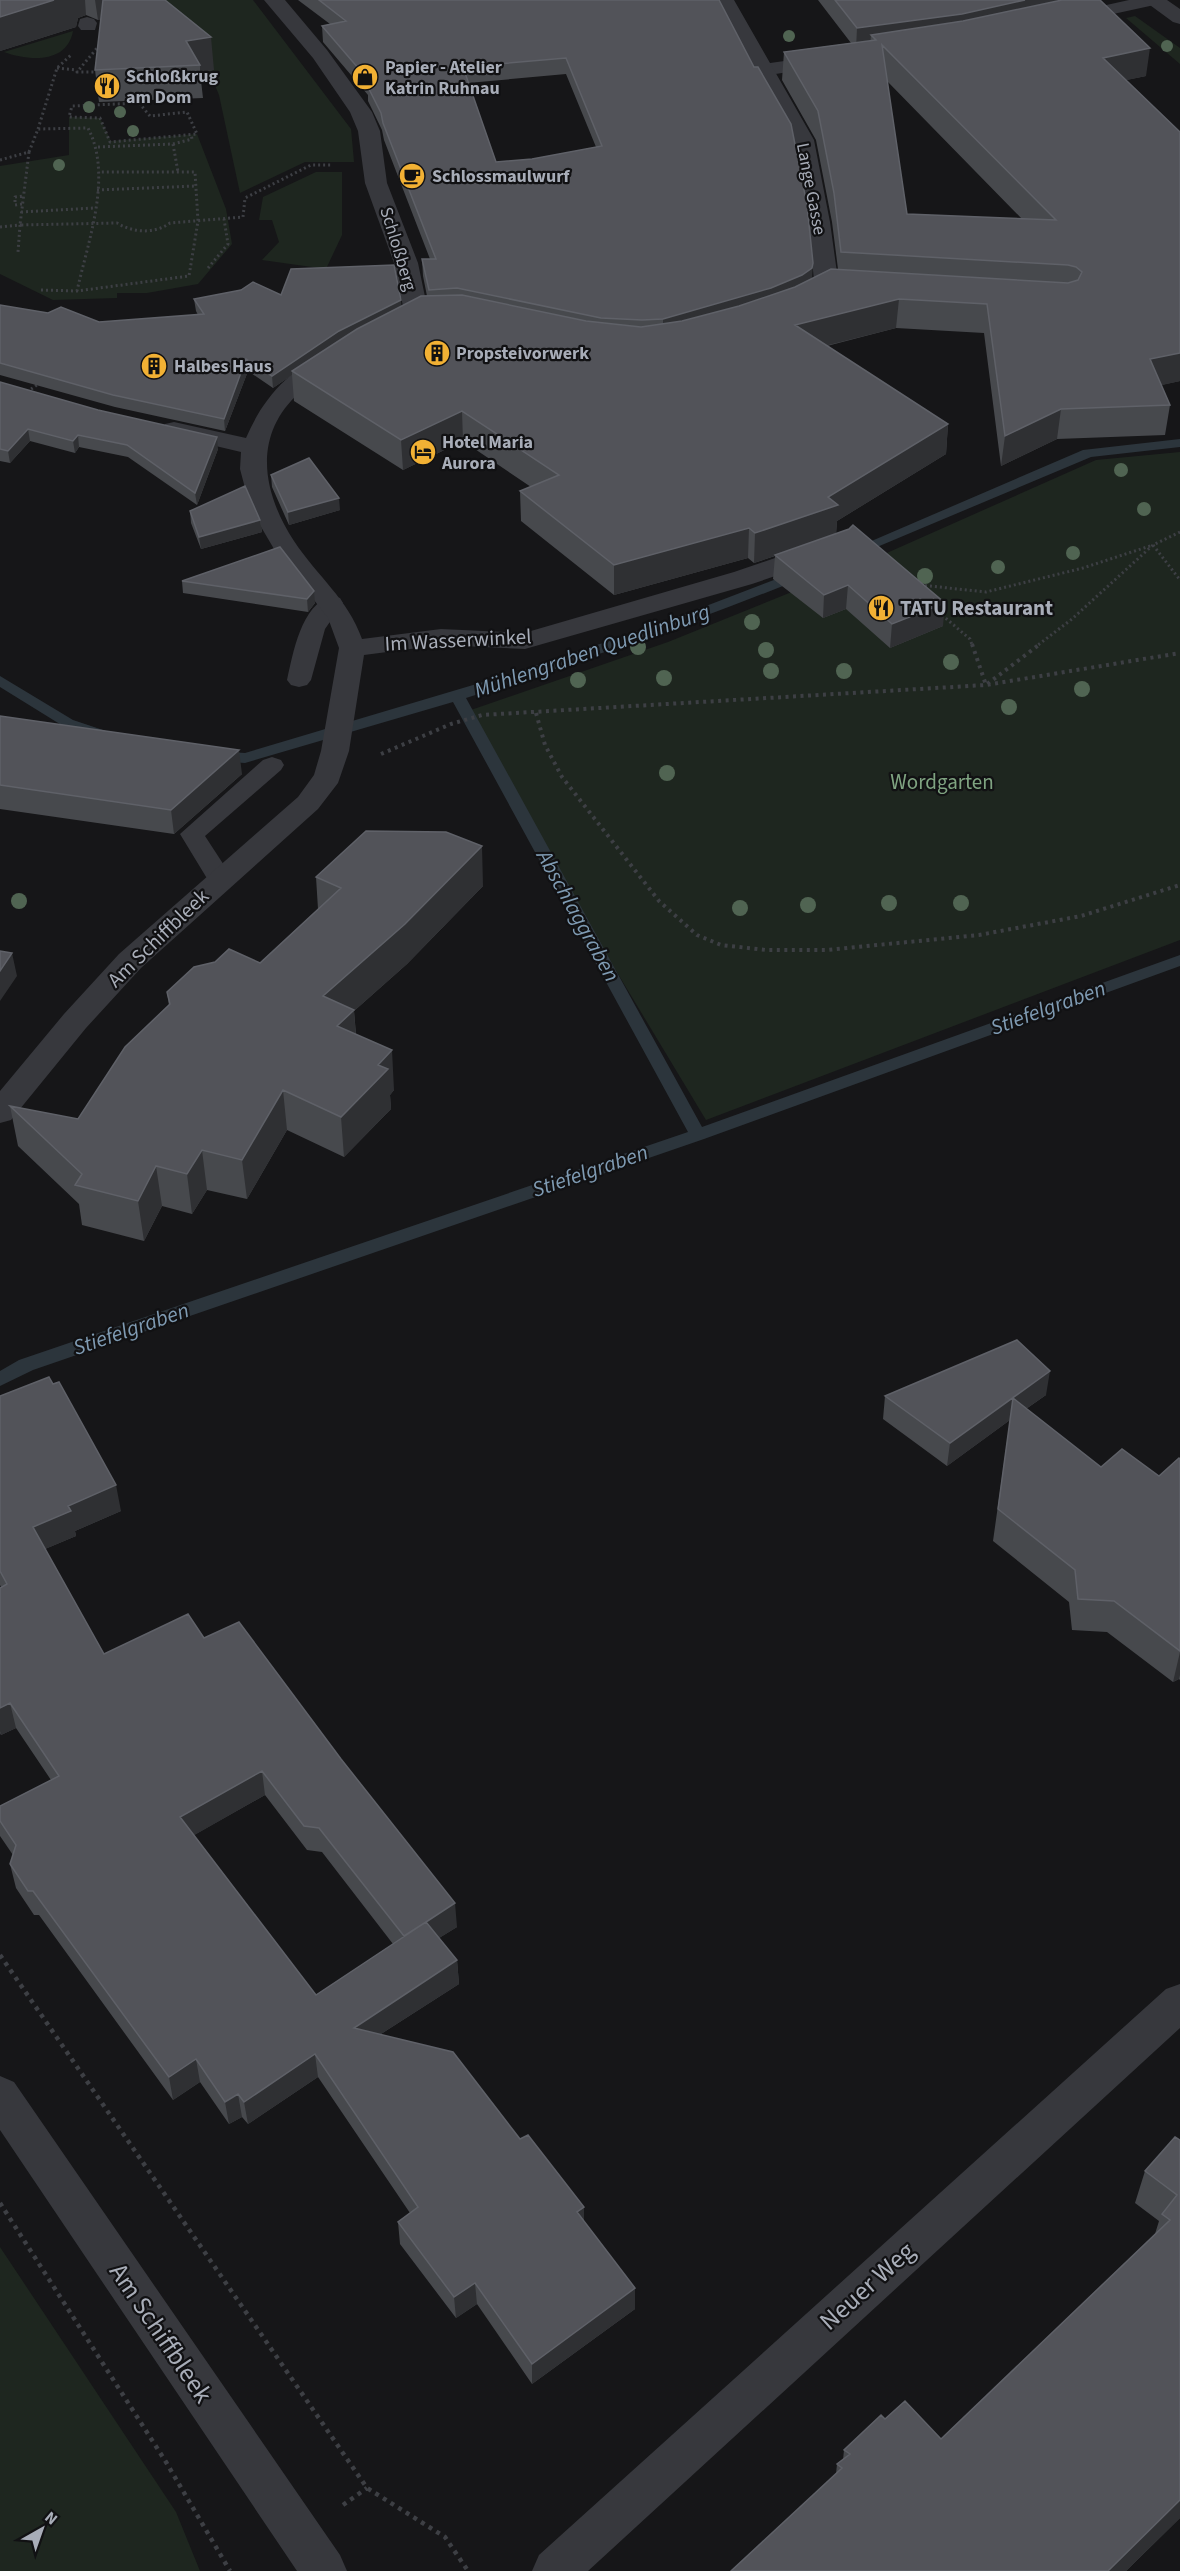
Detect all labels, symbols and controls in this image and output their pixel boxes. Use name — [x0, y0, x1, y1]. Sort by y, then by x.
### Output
place label: Papier - Atelier Katrin Ruhnau — [385, 55, 503, 101]
shop icon: Papier - Atelier Katrin Ruhnau — [350, 62, 380, 92]
place label: Schloßkrug am Dom — [126, 64, 218, 110]
restaurant icon: Schloßkrug am Dom — [92, 71, 122, 101]
street label: Lange Gasse — [790, 141, 832, 237]
cafe icon: Schlossmaulwurf — [397, 161, 427, 191]
place label: Schlossmaulwurf — [432, 164, 570, 189]
street label: Schloßberg — [373, 204, 423, 294]
building icon: Propsteivorwerk — [422, 338, 452, 368]
place label: Propsteivorwerk — [456, 341, 589, 366]
building icon: Halbes Haus — [139, 351, 169, 381]
place label: Halbes Haus — [174, 354, 272, 379]
place label: Hotel Maria Aurora — [441, 430, 533, 476]
hotel icon: Hotel Maria Aurora — [408, 437, 438, 467]
restaurant icon: TATU Restaurant — [866, 593, 896, 623]
place label: TATU Restaurant — [900, 593, 1053, 623]
water label: Mühlengraben Quedlinburg — [470, 596, 714, 706]
street label: Im Wasserwinkel — [384, 621, 532, 659]
park label: Wordgarten — [890, 767, 994, 797]
water label: Abschlaggraben — [528, 842, 628, 988]
street label: Am Schiffbleek — [101, 881, 216, 994]
water label: Stiefelgraben — [986, 972, 1110, 1044]
water label: Stiefelgraben — [528, 1136, 652, 1206]
water label: Stiefelgraben — [69, 1294, 193, 1364]
street label: Neuer Weg — [811, 2233, 923, 2339]
street label: Am Schiffbleek — [100, 2256, 222, 2411]
north arrow — [12, 2499, 72, 2559]
text: N — [40, 2506, 62, 2530]

